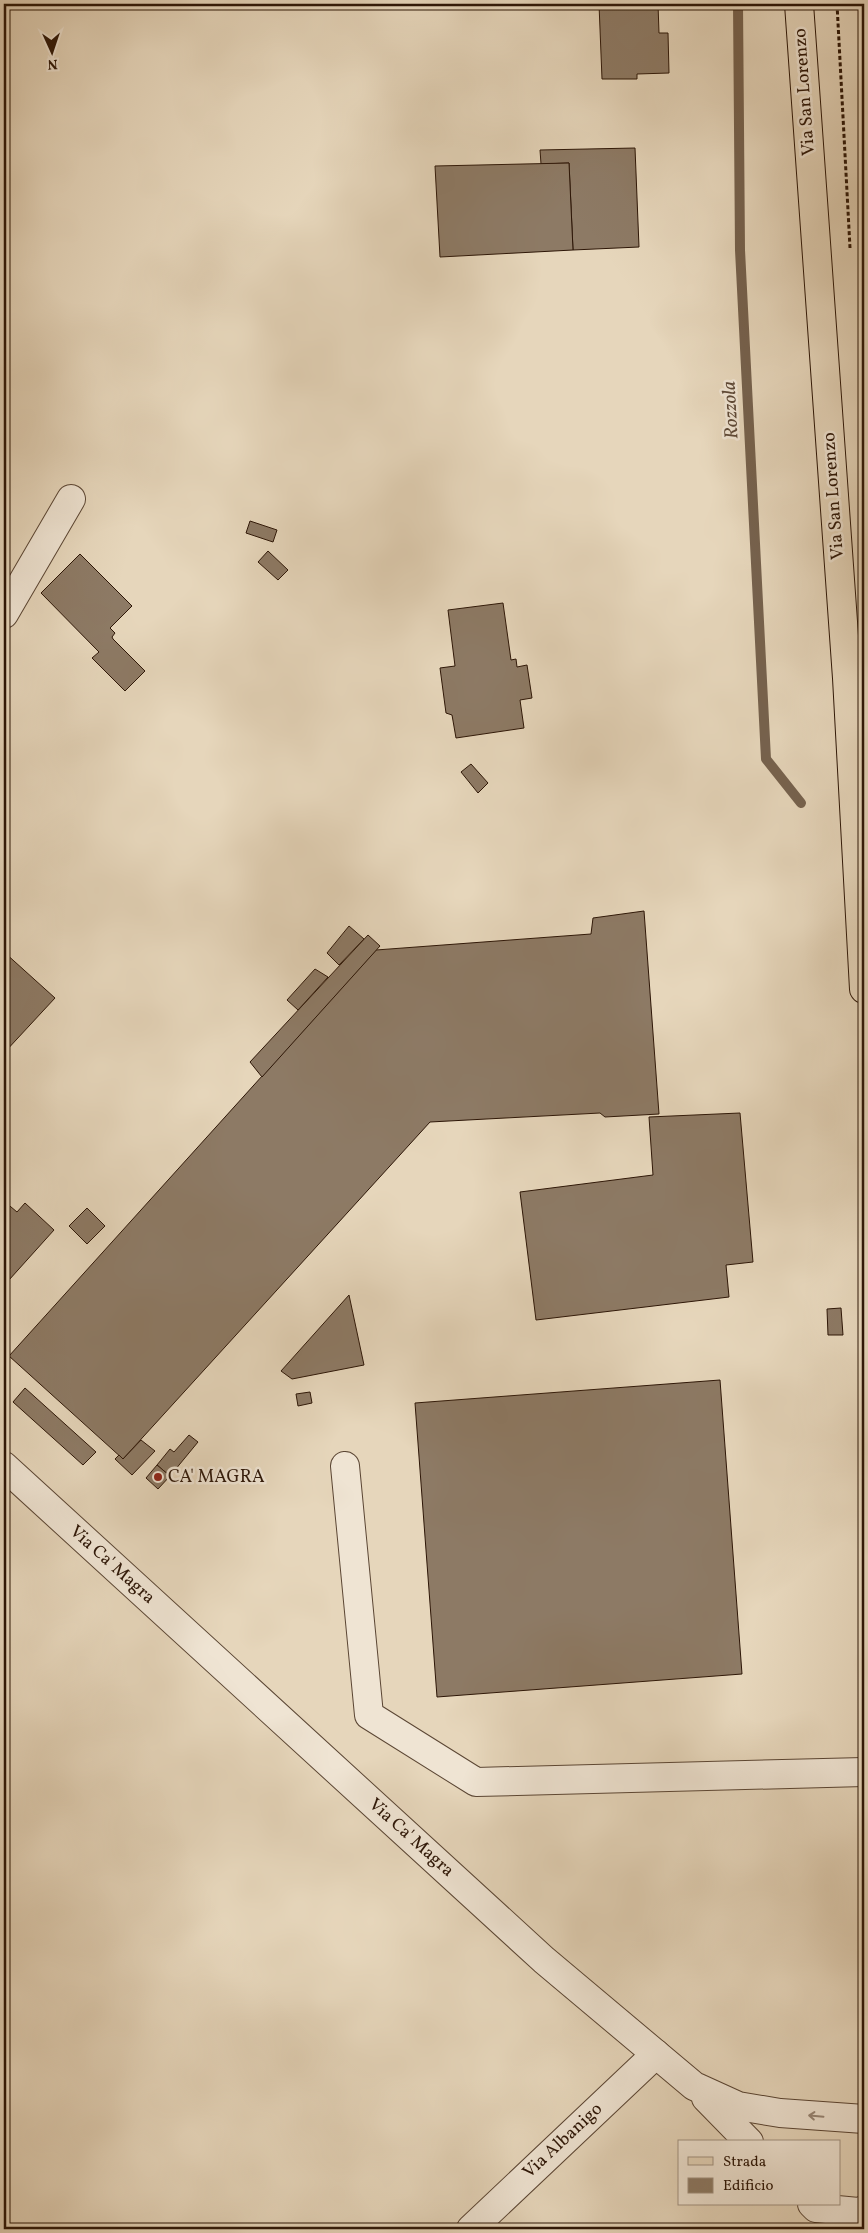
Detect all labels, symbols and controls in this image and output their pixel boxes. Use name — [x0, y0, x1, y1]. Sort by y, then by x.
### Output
street label: Via San Lorenzo — [788, 27, 822, 157]
north arrow — [28, 28, 78, 78]
text: N — [47, 54, 58, 73]
water label: Rozzola — [717, 380, 745, 440]
street label: Via San Lorenzo — [817, 431, 851, 561]
place label: CA' MAGRA — [168, 1465, 265, 1490]
marker: CA' MAGRA — [152, 1471, 164, 1483]
street label: Via Ca' Magra — [64, 1520, 160, 1610]
street label: Via Ca' Magra — [363, 1793, 459, 1883]
street label: Via Albanigo — [517, 2097, 609, 2185]
one-way arrow — [808, 2112, 824, 2121]
legend — [678, 2140, 840, 2206]
text: Strada — [723, 2152, 766, 2173]
text: Edificio — [723, 2176, 774, 2197]

